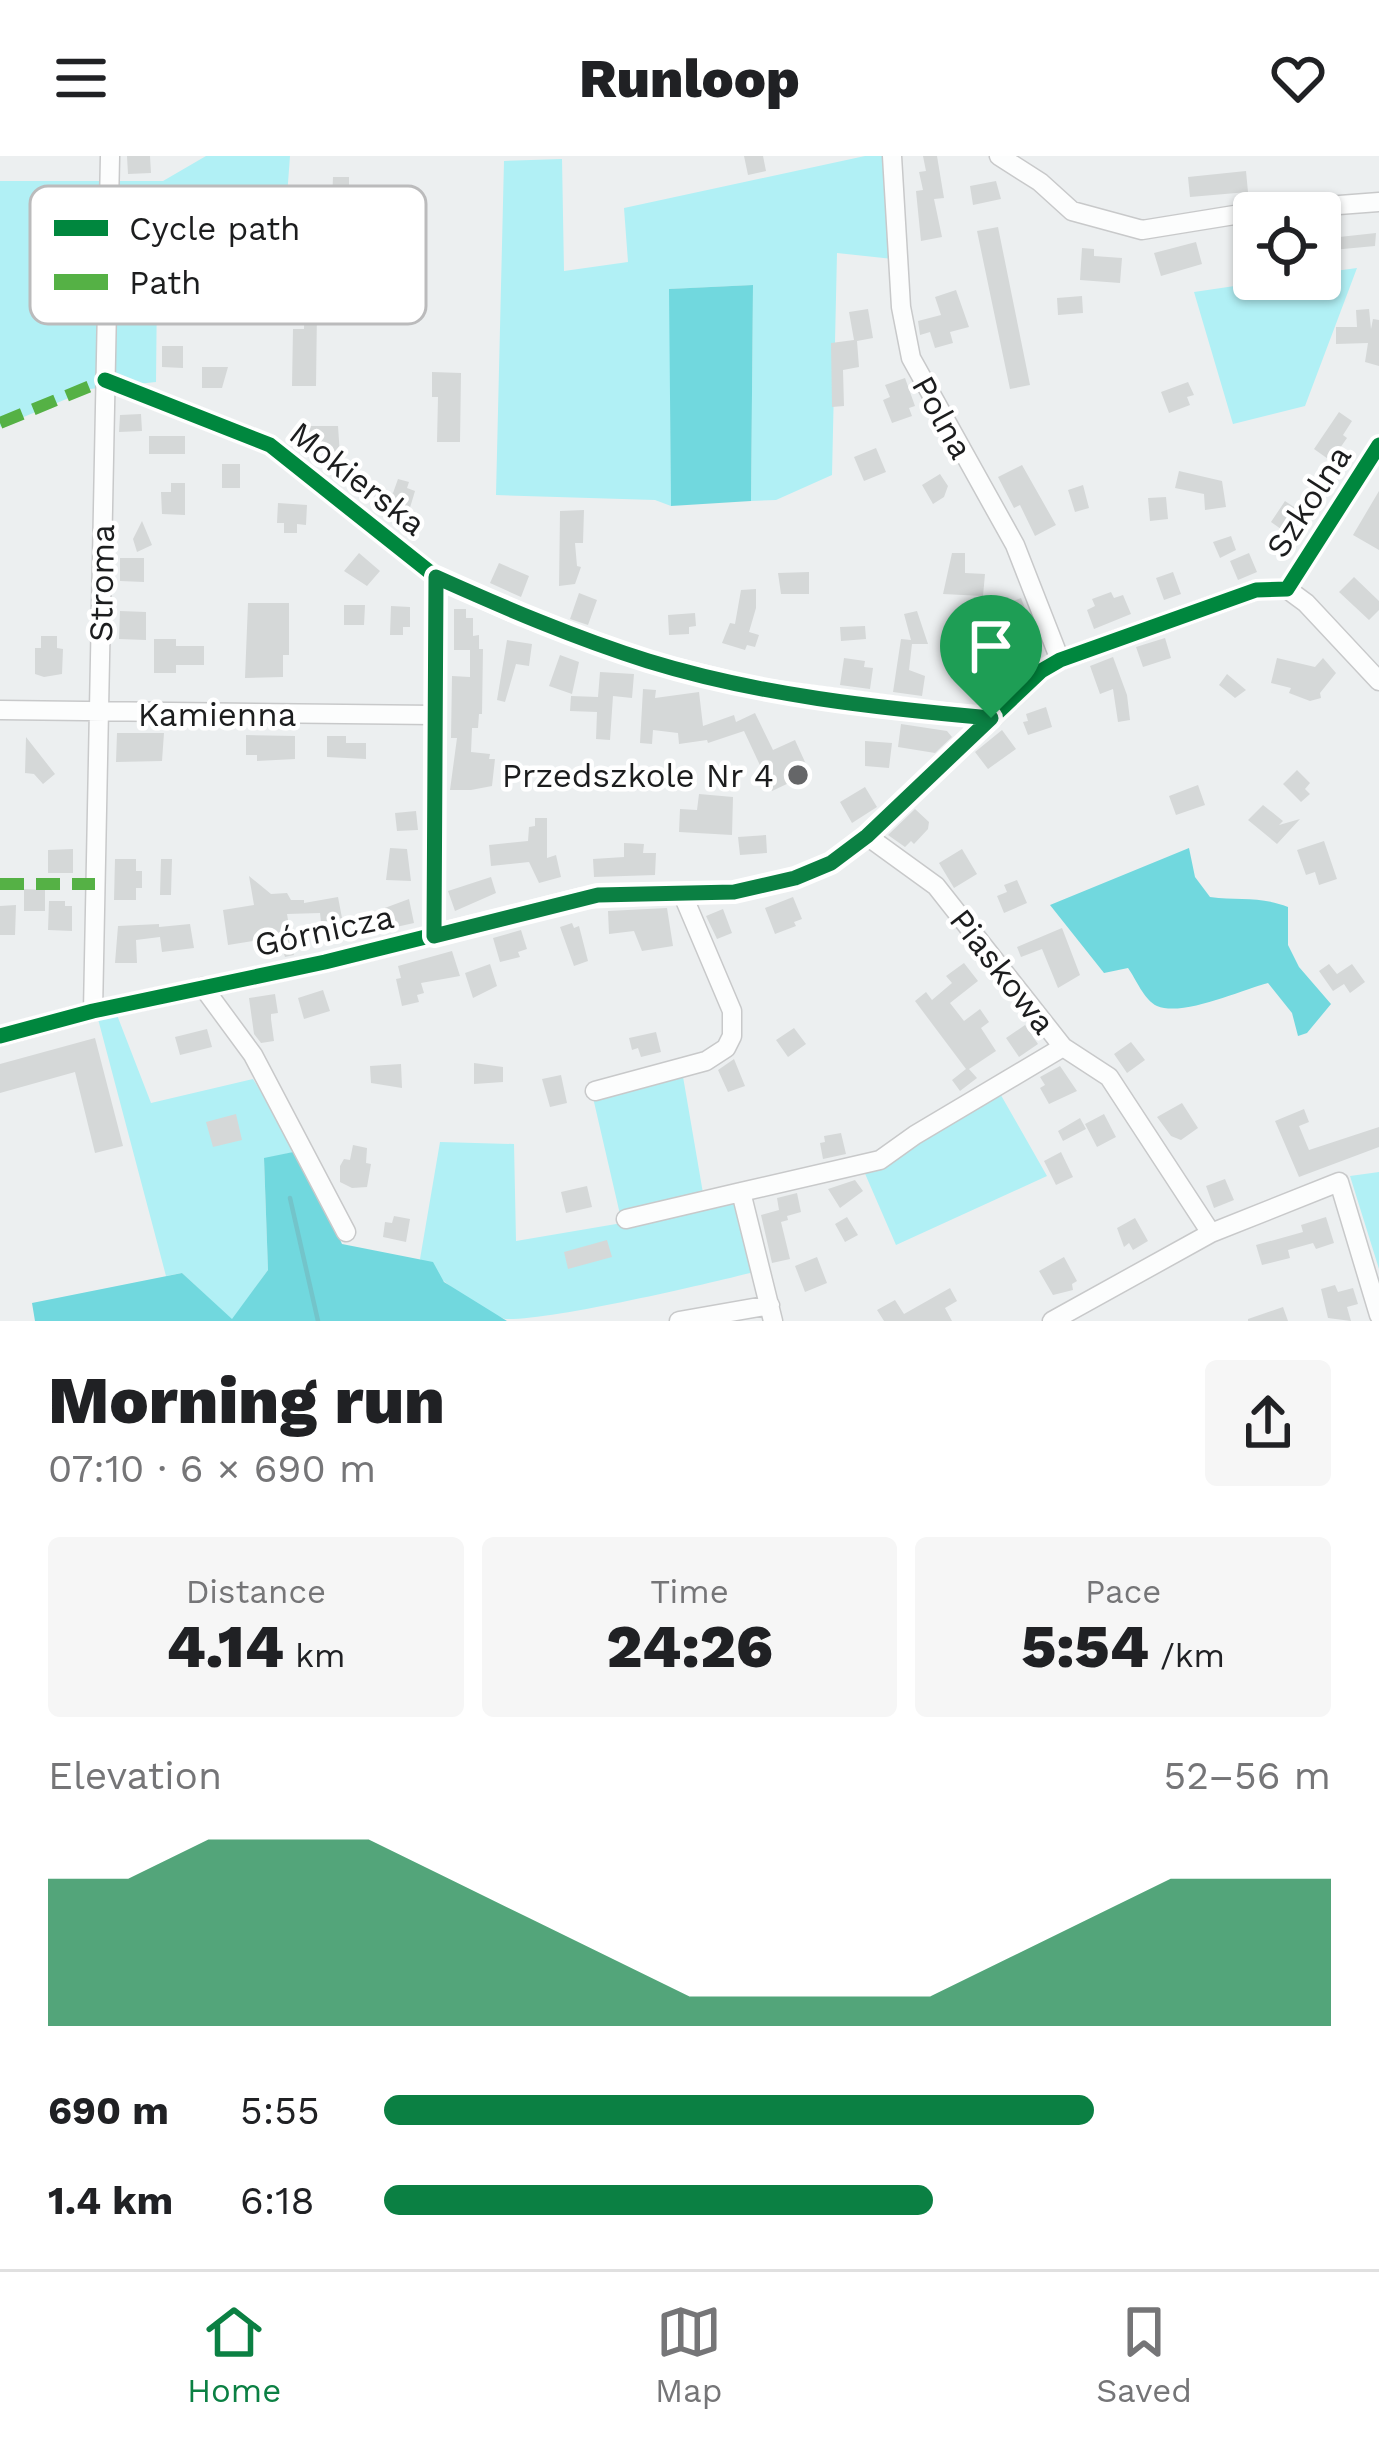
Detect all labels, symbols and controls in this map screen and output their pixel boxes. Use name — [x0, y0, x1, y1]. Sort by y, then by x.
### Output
icon: menu — [48, 45, 114, 111]
icon: heart — [1265, 45, 1331, 111]
text: Runloop — [579, 47, 800, 110]
legend — [30, 186, 426, 324]
map controls — [1233, 192, 1341, 300]
button: locate — [1233, 192, 1341, 300]
text: Cycle path — [129, 209, 301, 248]
text: Path — [129, 263, 201, 302]
street label: Polna — [904, 369, 981, 466]
street label: Mokierska — [282, 413, 433, 543]
street label: Szkolna — [1258, 438, 1359, 565]
street label: Stroma — [81, 524, 122, 642]
pin — [940, 595, 1042, 718]
icon: arrive — [958, 613, 1024, 679]
street label: Kamienna — [138, 695, 296, 734]
place label: Przedszkole Nr 4 — [502, 756, 774, 795]
marker: Przedszkole Nr 4 — [785, 762, 811, 788]
street label: Górnicza — [251, 897, 397, 964]
street label: Piaskowa — [942, 901, 1064, 1042]
button: share — [1205, 1360, 1331, 1486]
text: Morning run — [48, 1362, 445, 1439]
text: 07:10 · 6 × 690 m — [48, 1446, 376, 1491]
text: Distance — [186, 1572, 326, 1611]
text: Time — [650, 1572, 729, 1611]
text: Pace — [1085, 1572, 1161, 1611]
text: 4.14 — [166, 1611, 284, 1682]
text: 24:26 — [606, 1611, 773, 1682]
text: 5:54 — [1021, 1611, 1149, 1682]
text: km — [284, 1636, 346, 1675]
text: /km — [1149, 1636, 1225, 1675]
text: Elevation — [48, 1753, 222, 1798]
text: 52–56 m — [1164, 1753, 1331, 1798]
text: 690 m — [48, 2088, 169, 2133]
text: 5:55 — [240, 2088, 320, 2133]
text: 1.4 km — [48, 2178, 173, 2223]
text: 6:18 — [240, 2178, 315, 2223]
tab: Home — [187, 2299, 281, 2410]
tab: Map — [655, 2299, 722, 2410]
tab: Saved — [1096, 2299, 1192, 2410]

